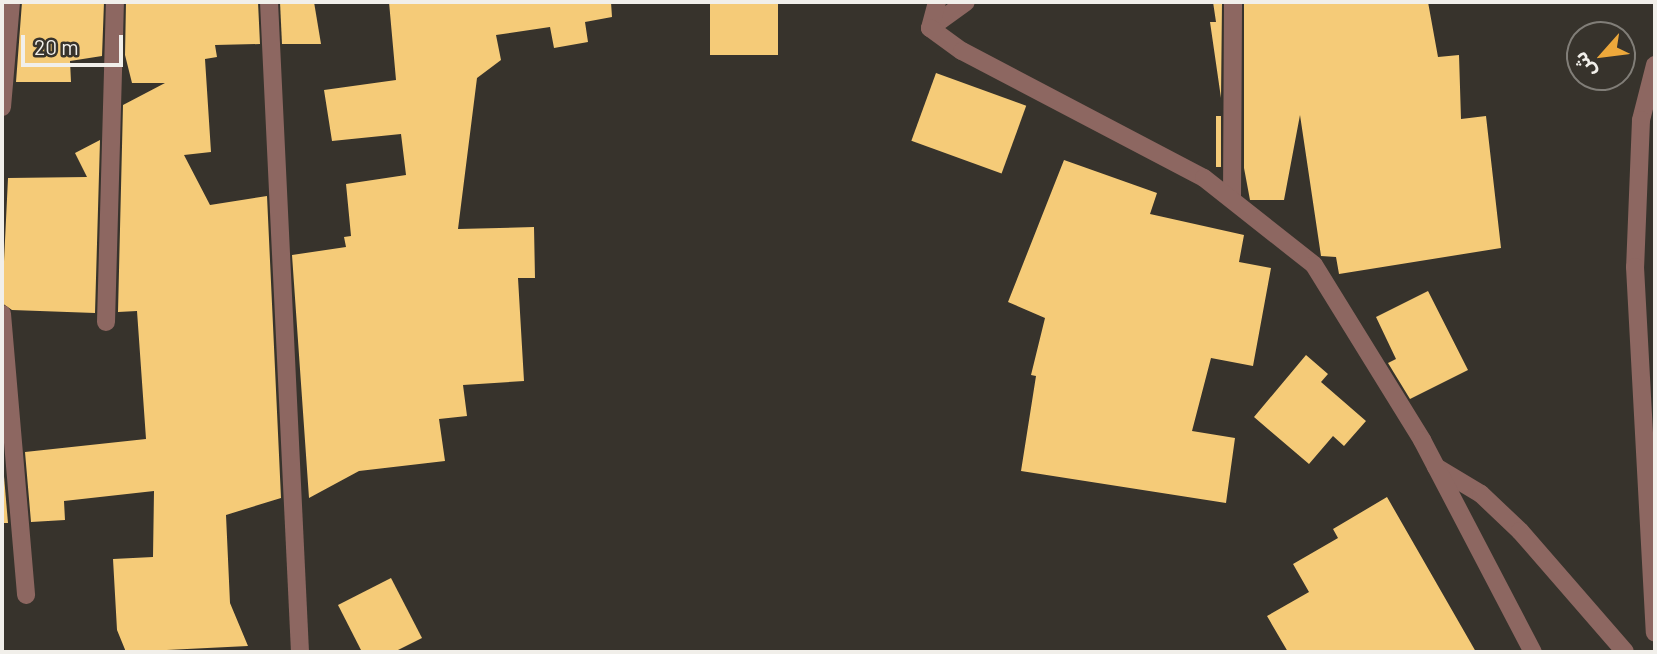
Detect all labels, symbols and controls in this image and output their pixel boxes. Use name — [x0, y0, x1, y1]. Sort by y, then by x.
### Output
scale bar — [24, 21, 126, 65]
north arrow — [1566, 21, 1636, 91]
text: 20 m — [34, 34, 79, 59]
text: ش — [1568, 48, 1600, 82]

